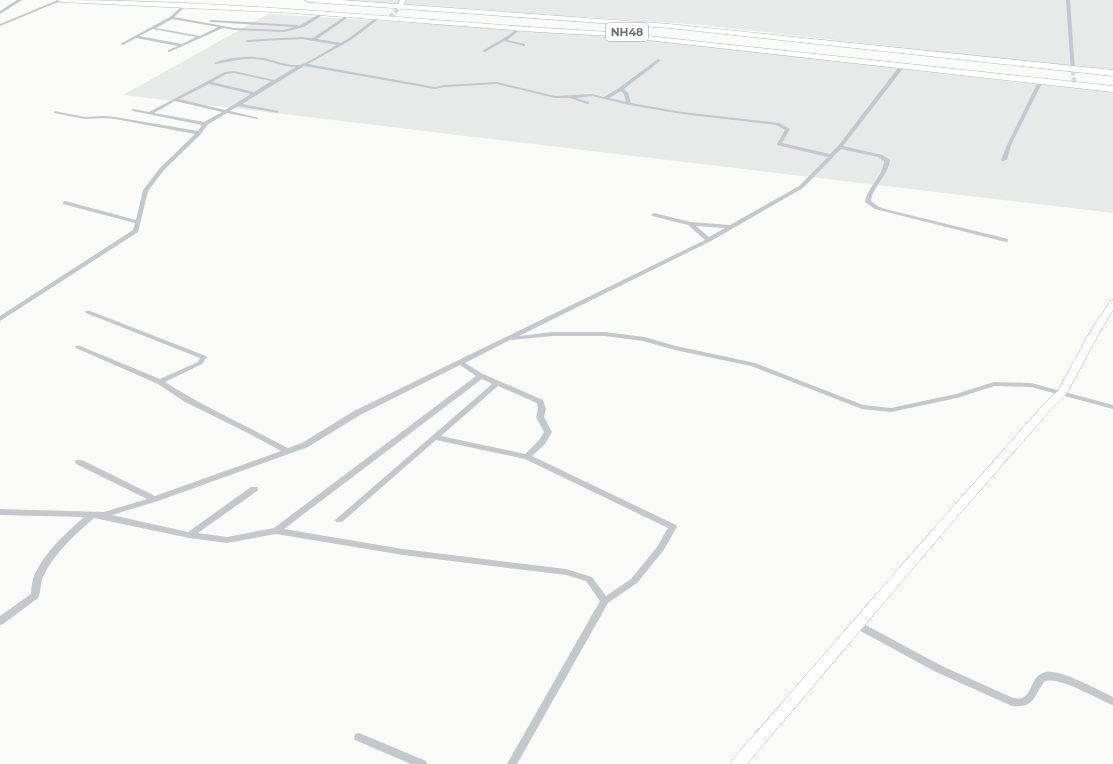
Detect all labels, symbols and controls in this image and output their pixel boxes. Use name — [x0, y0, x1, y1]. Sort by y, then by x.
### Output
road number: NH48 — [606, 23, 648, 41]

